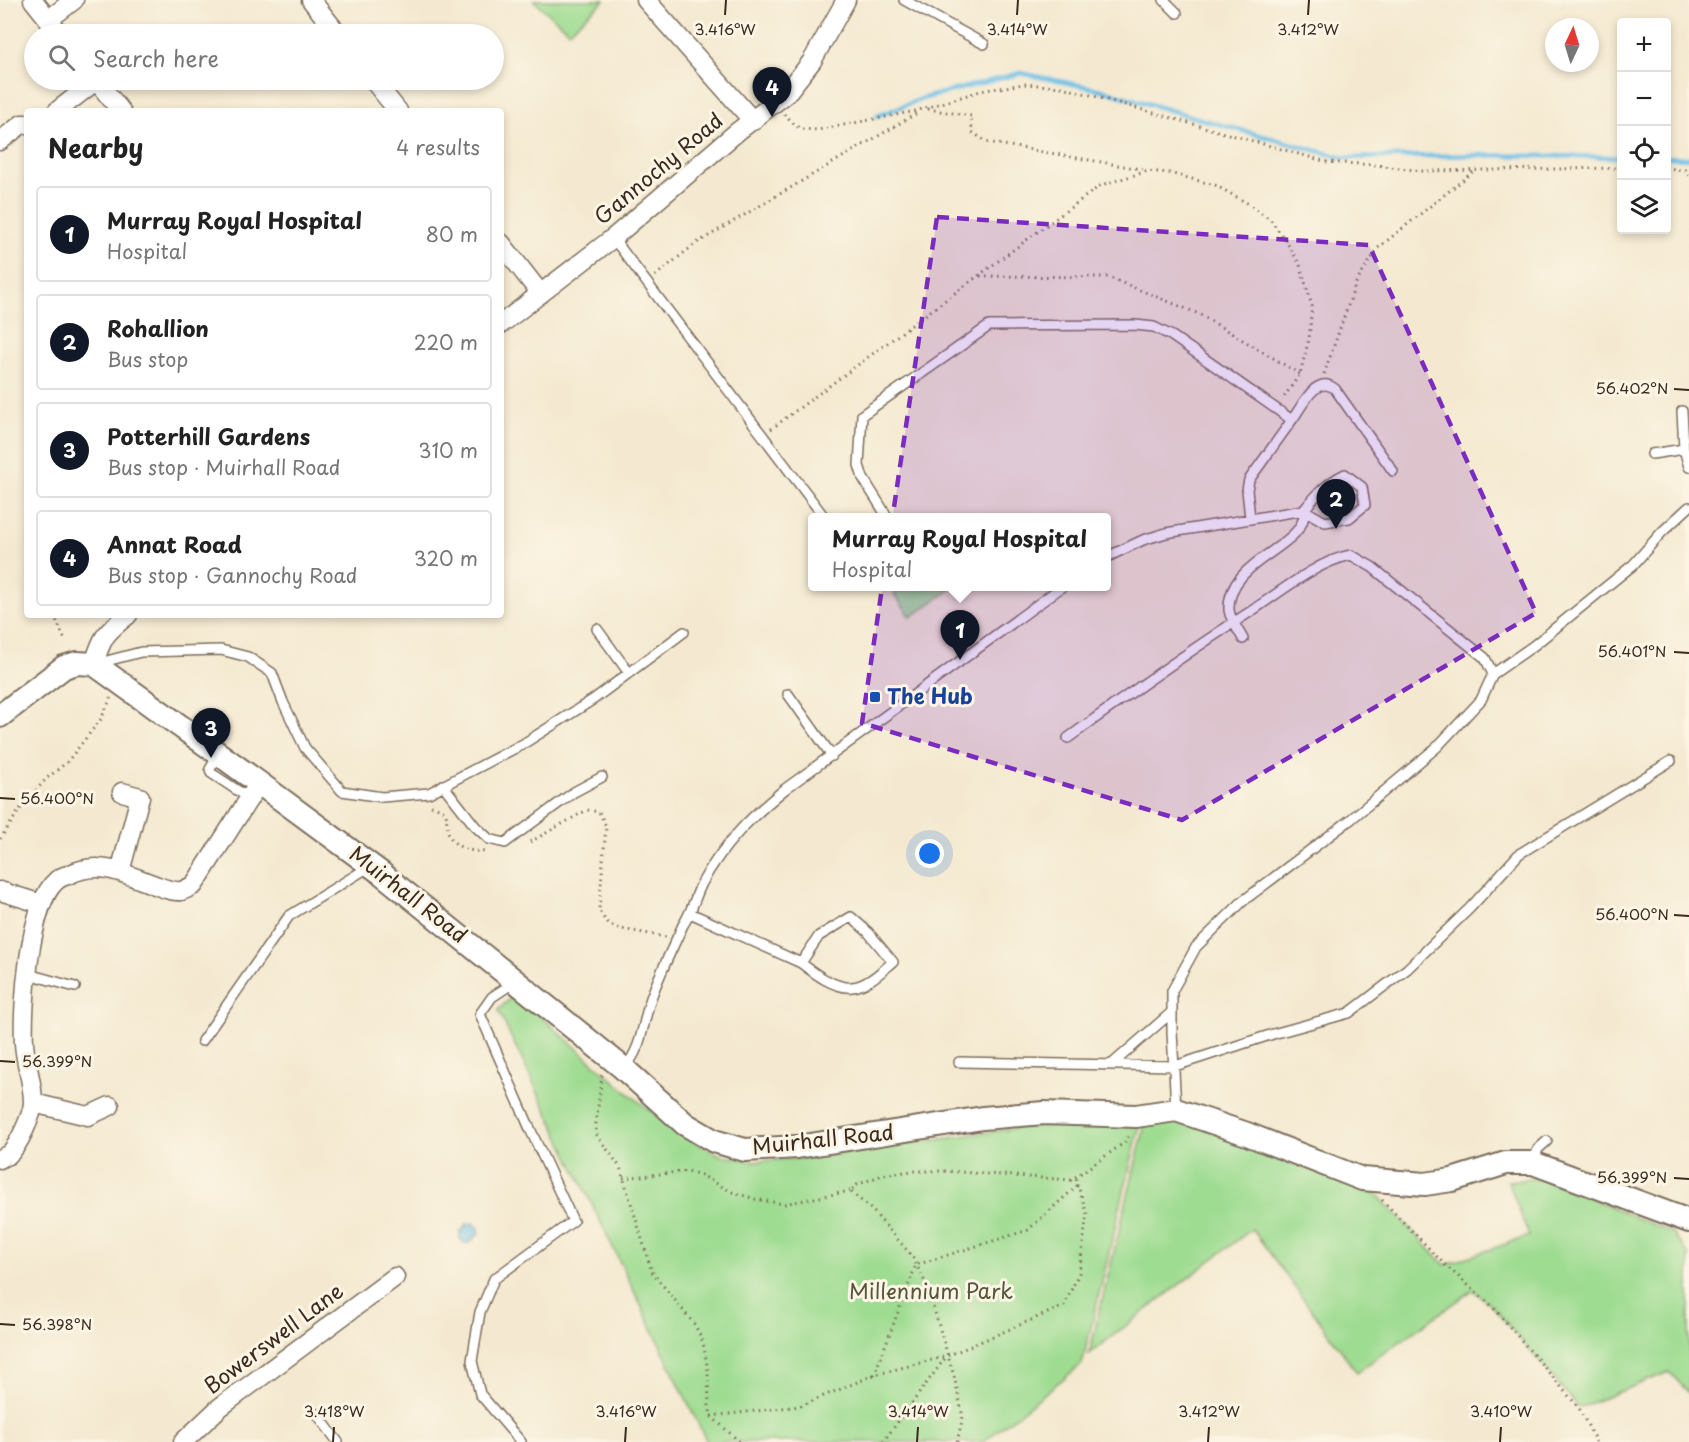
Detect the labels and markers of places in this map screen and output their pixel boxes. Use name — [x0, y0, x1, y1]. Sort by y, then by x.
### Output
pin: 4 — [752, 68, 792, 117]
pin: 2 — [1316, 480, 1356, 529]
pin: 1 — [940, 610, 980, 660]
place label: The Hub — [887, 679, 973, 711]
marker: The Hub — [868, 690, 882, 704]
pin: 3 — [192, 708, 230, 758]

